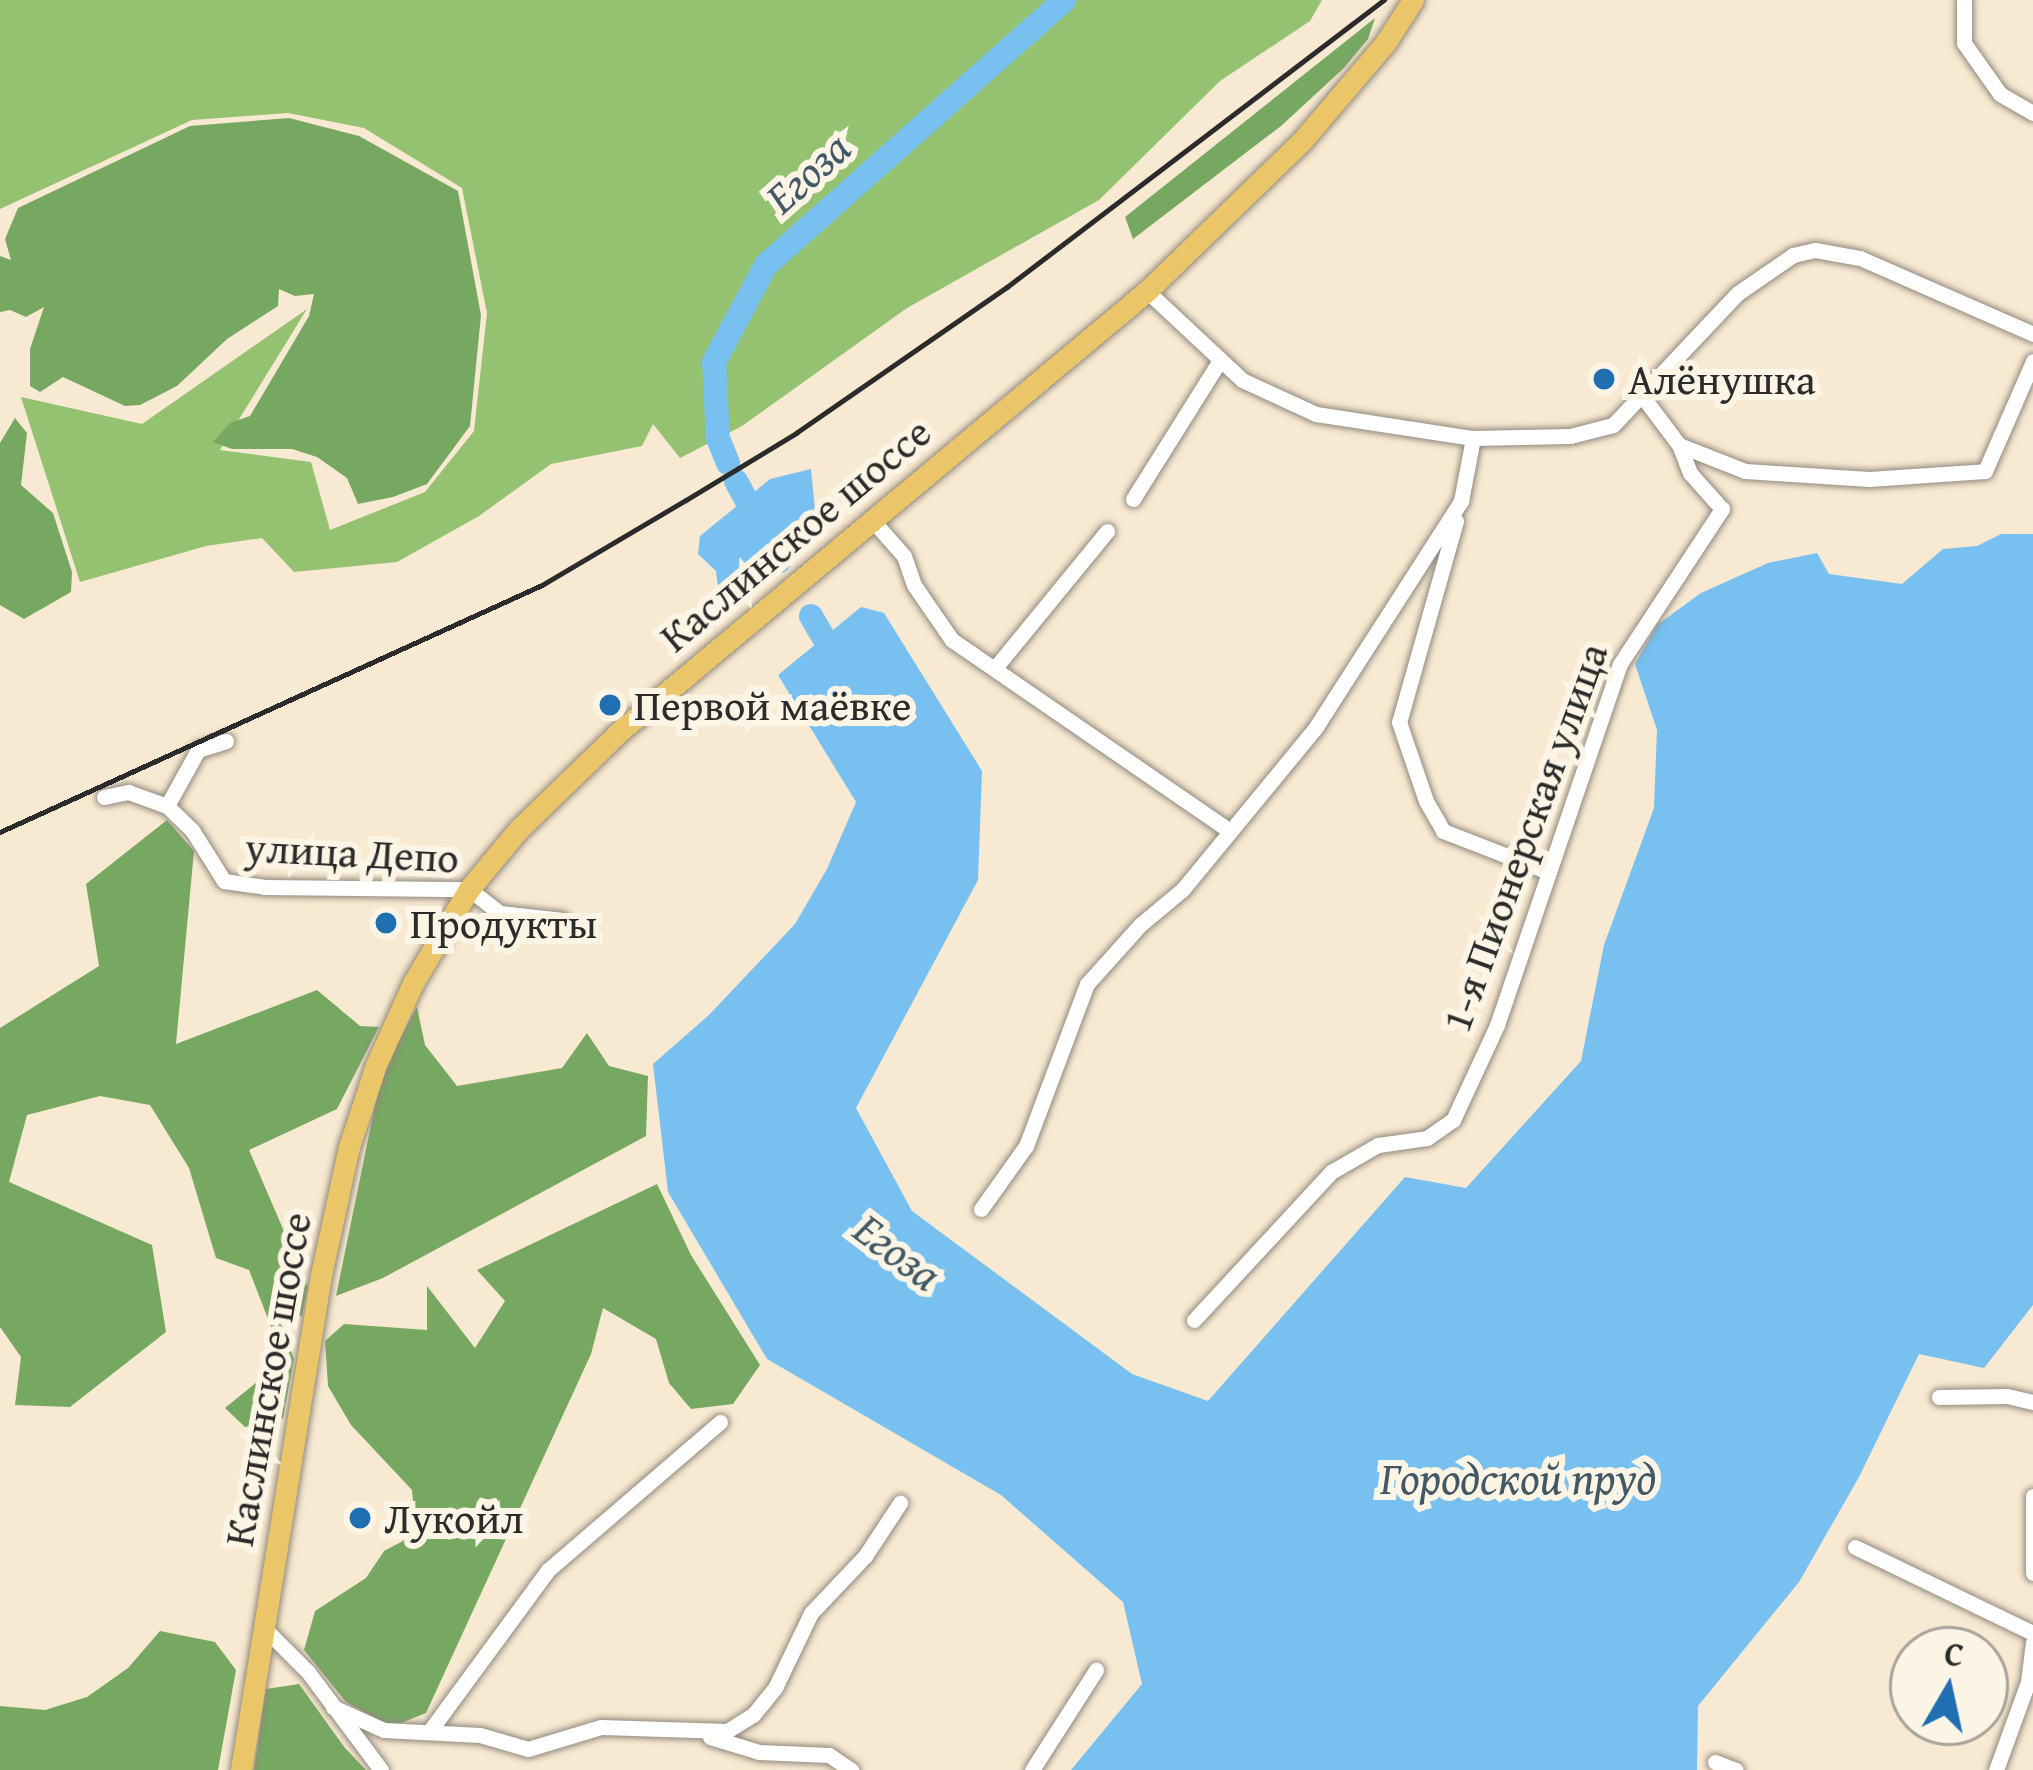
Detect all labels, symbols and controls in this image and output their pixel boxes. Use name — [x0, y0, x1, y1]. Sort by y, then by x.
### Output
water label: Егоза — [754, 120, 860, 224]
place label: Алёнушка — [1628, 354, 1816, 404]
marker: Алёнушка — [1591, 366, 1617, 392]
street label: Каслинское шоссе — [649, 406, 941, 662]
street label: 1-я Пионерская улица — [1430, 636, 1618, 1038]
place label: Первой маёвке — [634, 680, 911, 730]
marker: Первой маёвке — [597, 692, 623, 718]
street label: улица Депо — [244, 821, 460, 883]
place label: Продукты — [410, 898, 597, 948]
marker: Продукты — [373, 910, 399, 936]
water label: Егоза — [844, 1201, 952, 1301]
street label: Каслинское шоссе — [213, 1208, 321, 1550]
water label: Городской пруд — [1380, 1451, 1656, 1505]
place label: Лукойл — [384, 1493, 524, 1543]
marker: Лукойл — [347, 1505, 373, 1531]
north arrow — [1889, 1626, 2009, 1746]
text: С — [1941, 1628, 1967, 1679]

